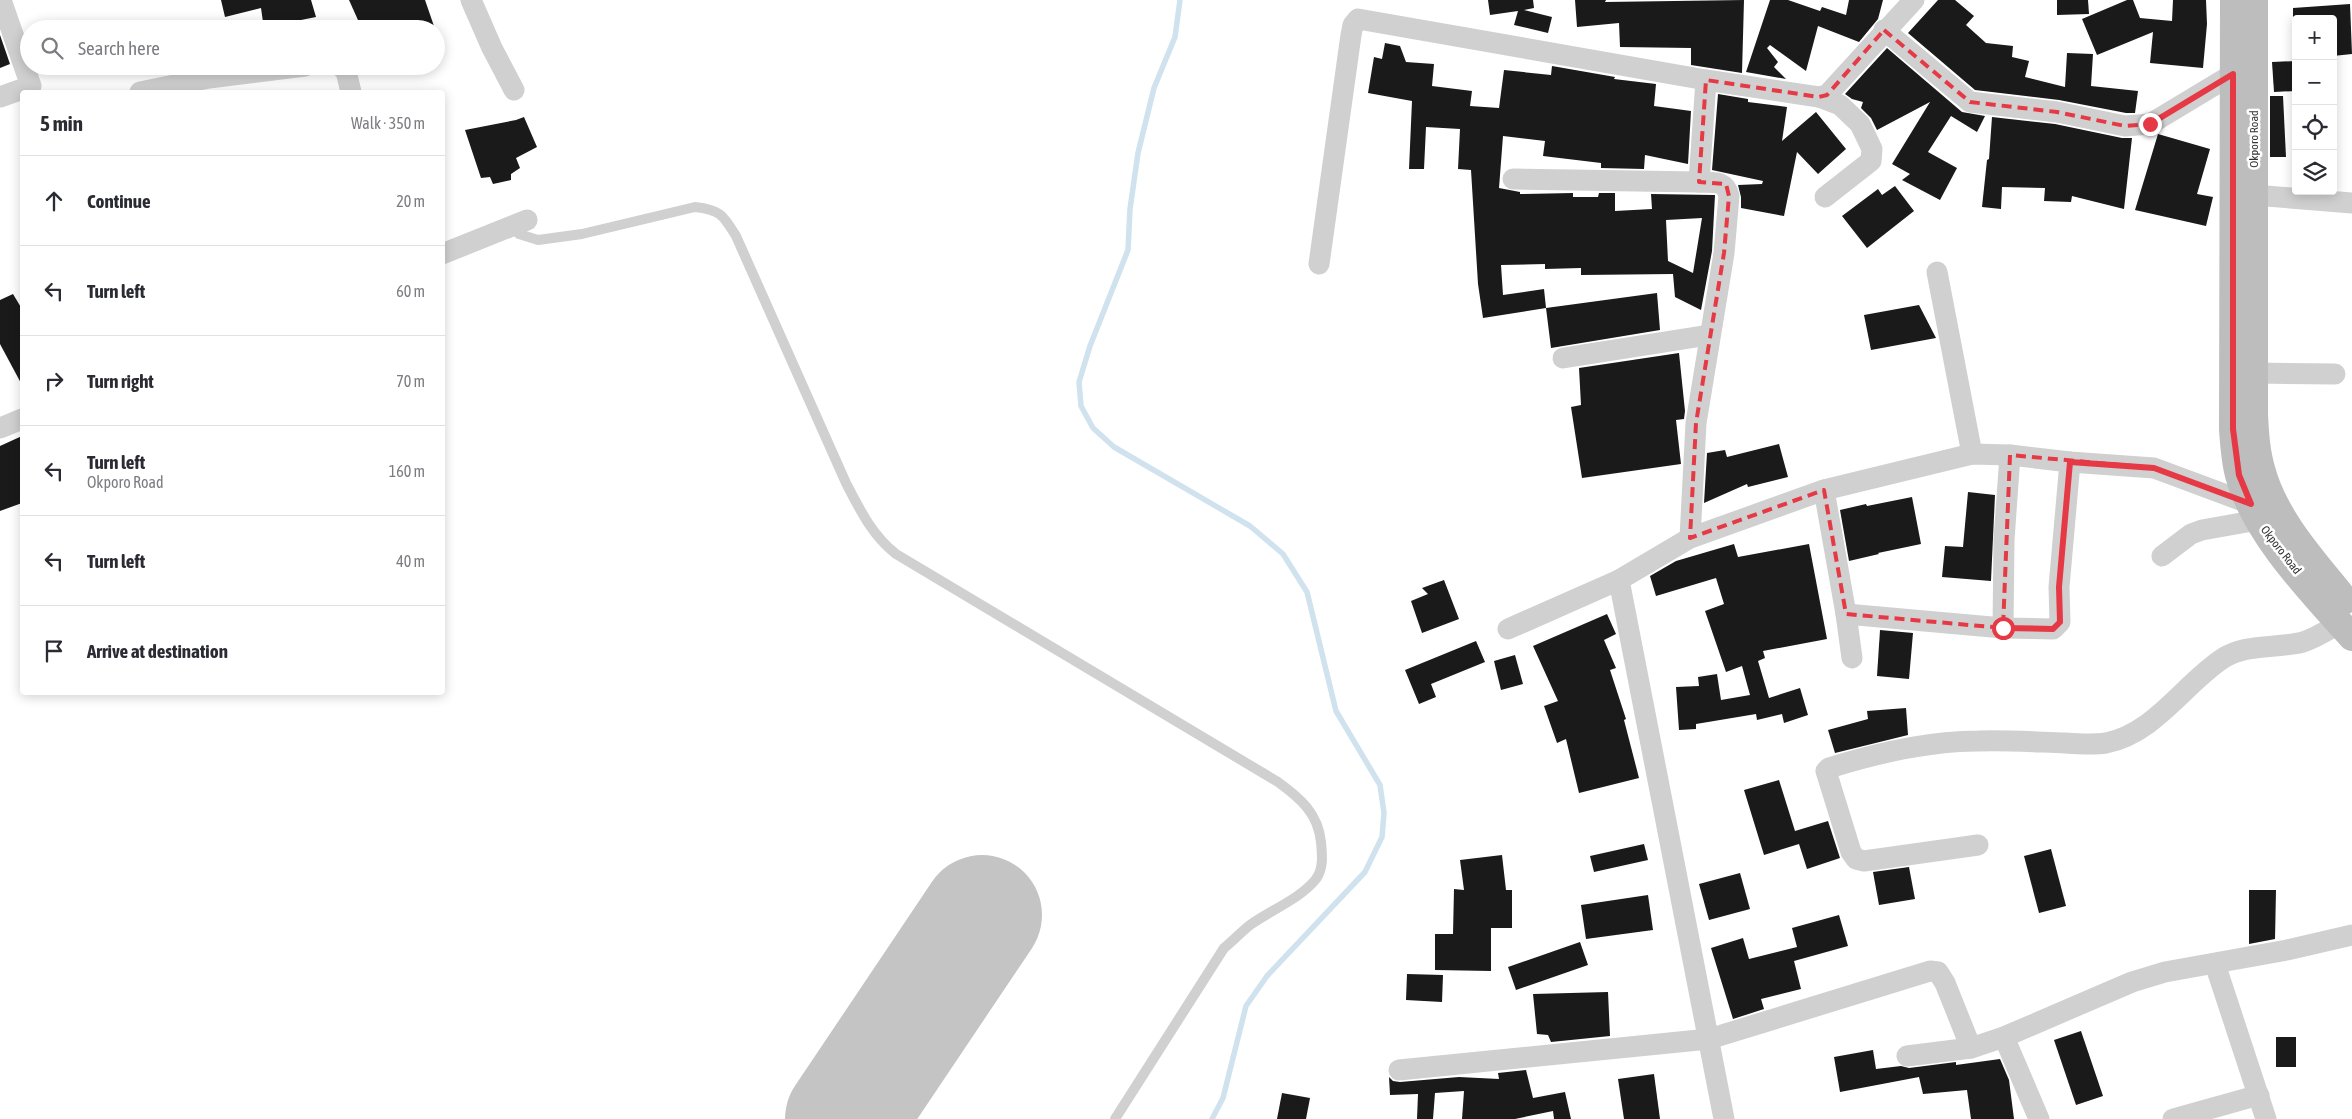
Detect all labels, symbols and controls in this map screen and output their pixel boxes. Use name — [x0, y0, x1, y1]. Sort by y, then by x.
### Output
map controls — [2292, 15, 2337, 195]
button: + — [2292, 15, 2337, 60]
search box — [20, 20, 445, 75]
icon: search — [38, 34, 66, 62]
text: Search here — [78, 37, 160, 59]
button: − — [2292, 60, 2337, 105]
button: locate — [2292, 105, 2337, 150]
street label: Okporo Road — [2247, 110, 2261, 168]
text: 5 min — [40, 111, 83, 135]
route end — [2139, 113, 2162, 136]
text: Walk · 350 m — [351, 114, 425, 132]
button: layers — [2292, 150, 2337, 195]
icon: ahead — [40, 187, 68, 215]
text: Continue — [87, 190, 151, 212]
text: 20 m — [396, 192, 425, 210]
icon: left — [40, 277, 68, 305]
text: Turn left — [87, 280, 145, 302]
text: 60 m — [396, 282, 425, 300]
icon: right — [40, 367, 68, 395]
text: Turn right — [87, 370, 154, 392]
text: 70 m — [396, 372, 425, 390]
text: Turn left — [87, 451, 145, 473]
icon: left — [40, 457, 68, 485]
text: 160 m — [389, 462, 425, 480]
text: Okporo Road — [87, 473, 163, 491]
street label: Okporo Road — [2258, 523, 2304, 577]
icon: left — [40, 547, 68, 575]
text: Turn left — [87, 550, 145, 572]
text: 40 m — [396, 552, 425, 570]
route start — [1992, 617, 2015, 640]
icon: arrive — [40, 637, 68, 665]
text: Arrive at destination — [87, 640, 228, 662]

